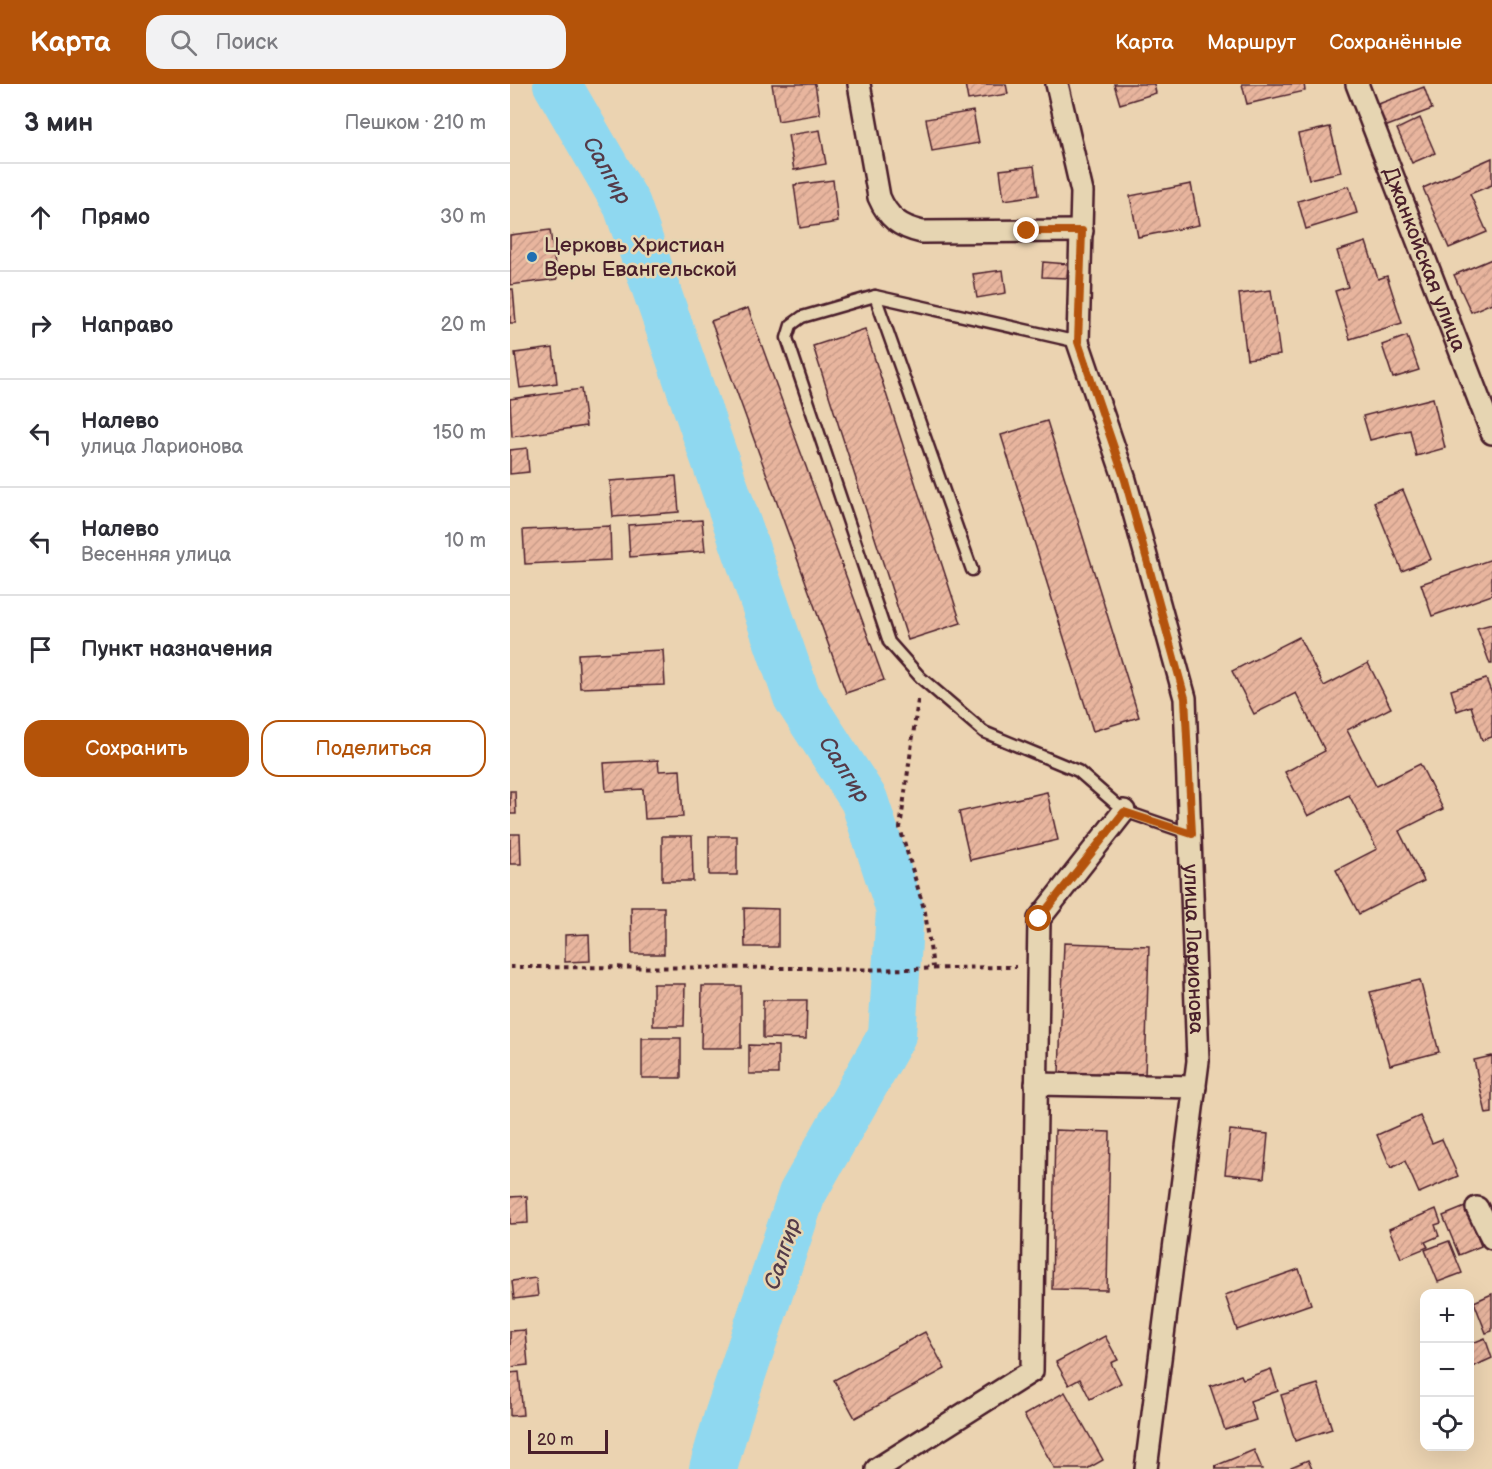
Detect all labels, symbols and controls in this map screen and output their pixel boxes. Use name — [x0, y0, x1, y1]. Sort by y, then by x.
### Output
search box — [146, 15, 566, 69]
text: Карта — [30, 26, 110, 59]
icon: search — [167, 26, 200, 59]
text: Поиск — [215, 29, 278, 56]
text: Карта — [1115, 30, 1174, 55]
text: Маршрут — [1207, 30, 1296, 55]
text: Сохранённые — [1329, 30, 1462, 55]
text: 3 мин — [24, 108, 93, 139]
text: Пешком · 210 m — [345, 111, 486, 135]
water label: Салгир — [577, 132, 637, 209]
street label: Джанкойская улица — [1378, 163, 1472, 356]
icon: ahead — [24, 201, 57, 234]
text: Прямо — [81, 204, 150, 231]
text: 30 m — [440, 205, 486, 229]
route end — [1013, 217, 1039, 243]
place label: Церковь Христиан Веры Евангельской — [544, 233, 737, 282]
marker: Церковь Христиан Веры Евангельской — [525, 250, 539, 264]
icon: right — [24, 309, 57, 342]
text: Направо — [81, 312, 173, 339]
text: 20 m — [441, 313, 486, 337]
text: Налево — [81, 408, 159, 435]
icon: left — [24, 417, 57, 450]
text: 150 m — [433, 421, 486, 445]
text: улица Ларионова — [81, 435, 243, 459]
text: Налево — [81, 516, 159, 543]
icon: left — [24, 525, 57, 558]
text: 10 m — [445, 529, 486, 553]
text: Весенняя улица — [81, 543, 231, 567]
icon: arrive — [24, 633, 57, 666]
text: Пункт назначения — [81, 636, 273, 663]
button: Сохранить — [24, 720, 249, 777]
button: Поделиться — [261, 720, 486, 777]
water label: Салгир — [813, 731, 876, 808]
street label: улица Ларионова — [1178, 863, 1210, 1035]
route start — [1025, 905, 1051, 931]
water label: Салгир — [759, 1215, 807, 1293]
map controls — [1420, 1289, 1474, 1451]
button: + — [1420, 1289, 1474, 1343]
button: − — [1420, 1343, 1474, 1397]
button: locate — [1420, 1397, 1474, 1451]
scale bar — [528, 1427, 608, 1454]
text: 20 m — [537, 1431, 573, 1450]

